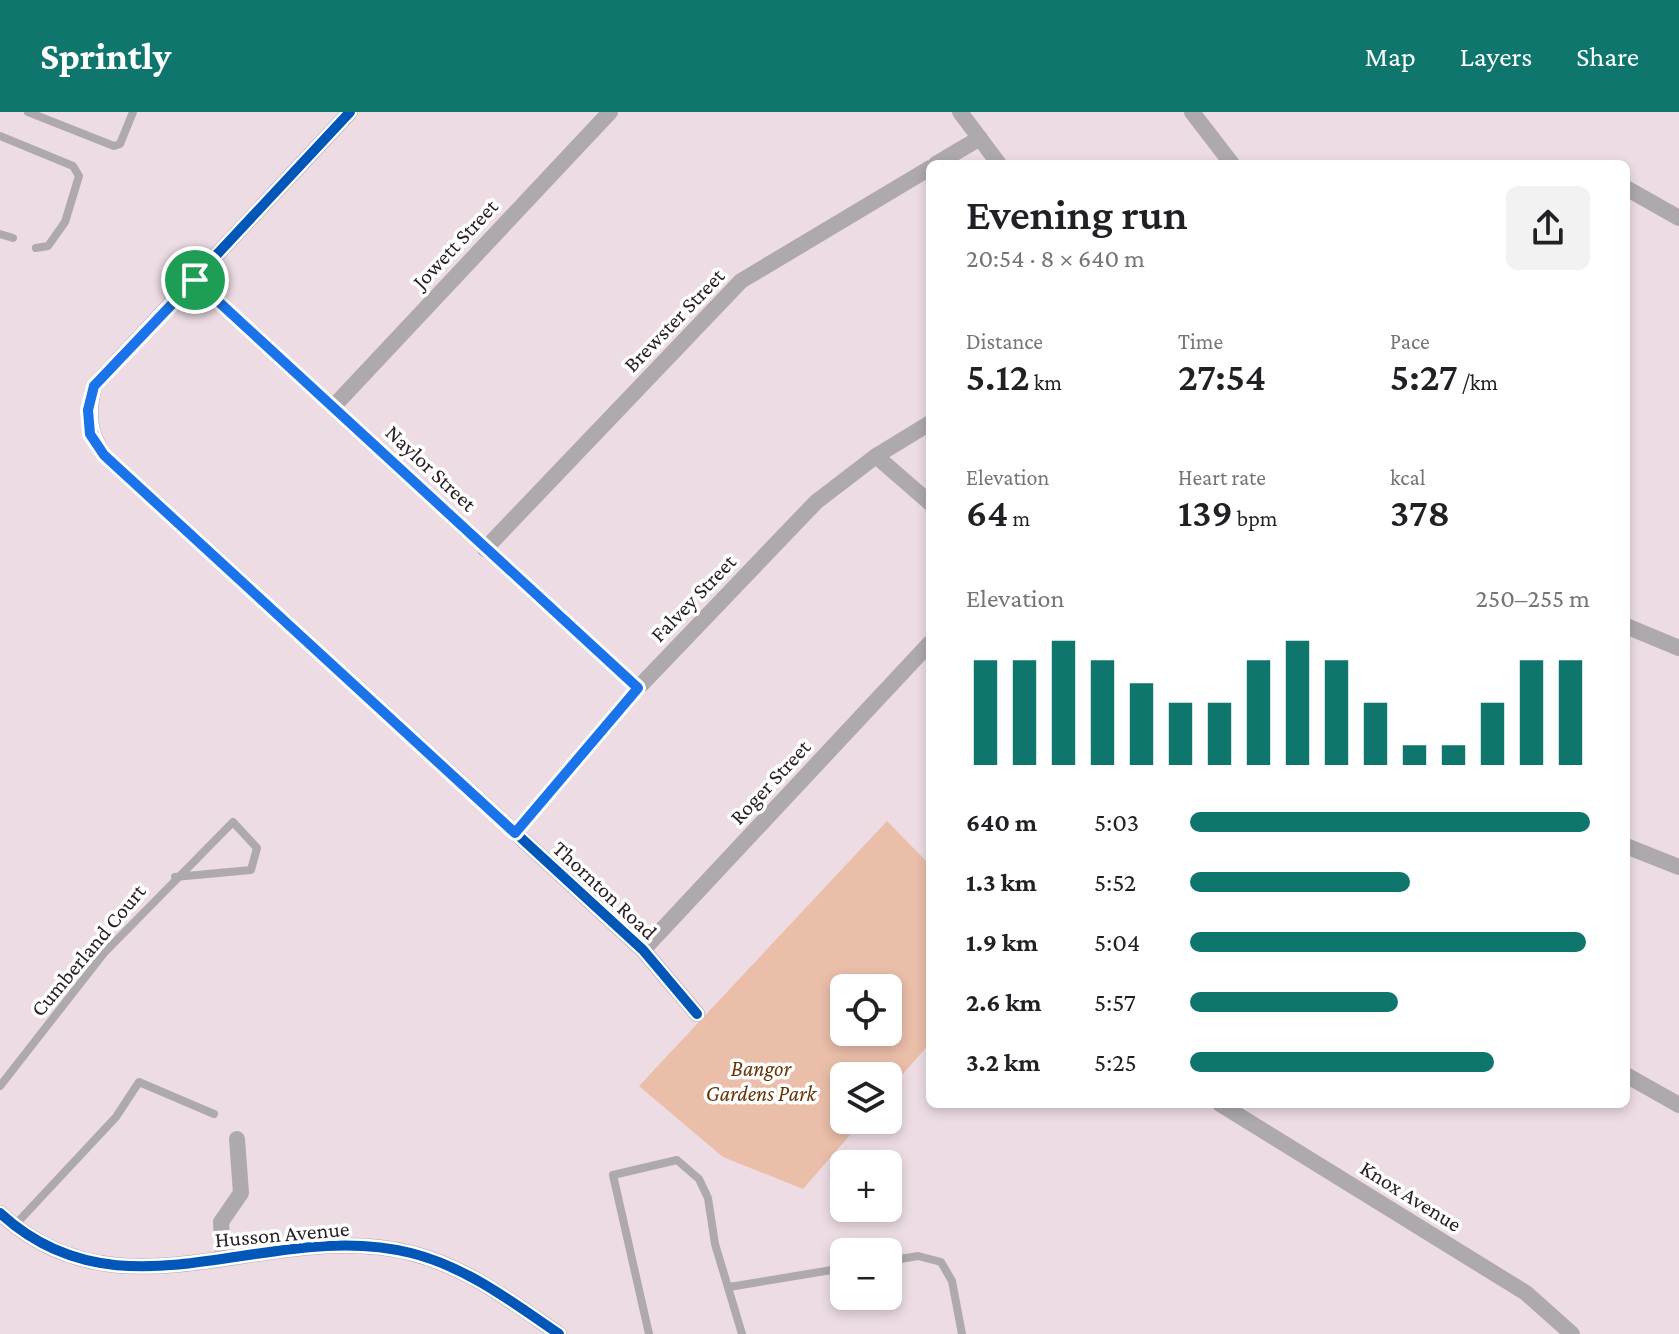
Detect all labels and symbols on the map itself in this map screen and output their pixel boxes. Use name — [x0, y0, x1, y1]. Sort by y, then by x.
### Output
street label: Jowett Street — [406, 194, 503, 295]
pin — [161, 246, 229, 314]
street label: Brewster Street — [618, 263, 730, 377]
street label: Naylor Street — [381, 420, 482, 517]
street label: Falvey Street — [645, 549, 741, 647]
street label: Roger Street — [725, 734, 816, 829]
street label: Thornton Road — [548, 836, 662, 945]
street label: Cumberland Court — [25, 878, 151, 1021]
park label: Bangor Gardens Park — [706, 1056, 818, 1106]
street label: Knox Avenue — [1356, 1155, 1466, 1237]
street label: Husson Avenue — [214, 1216, 350, 1252]

